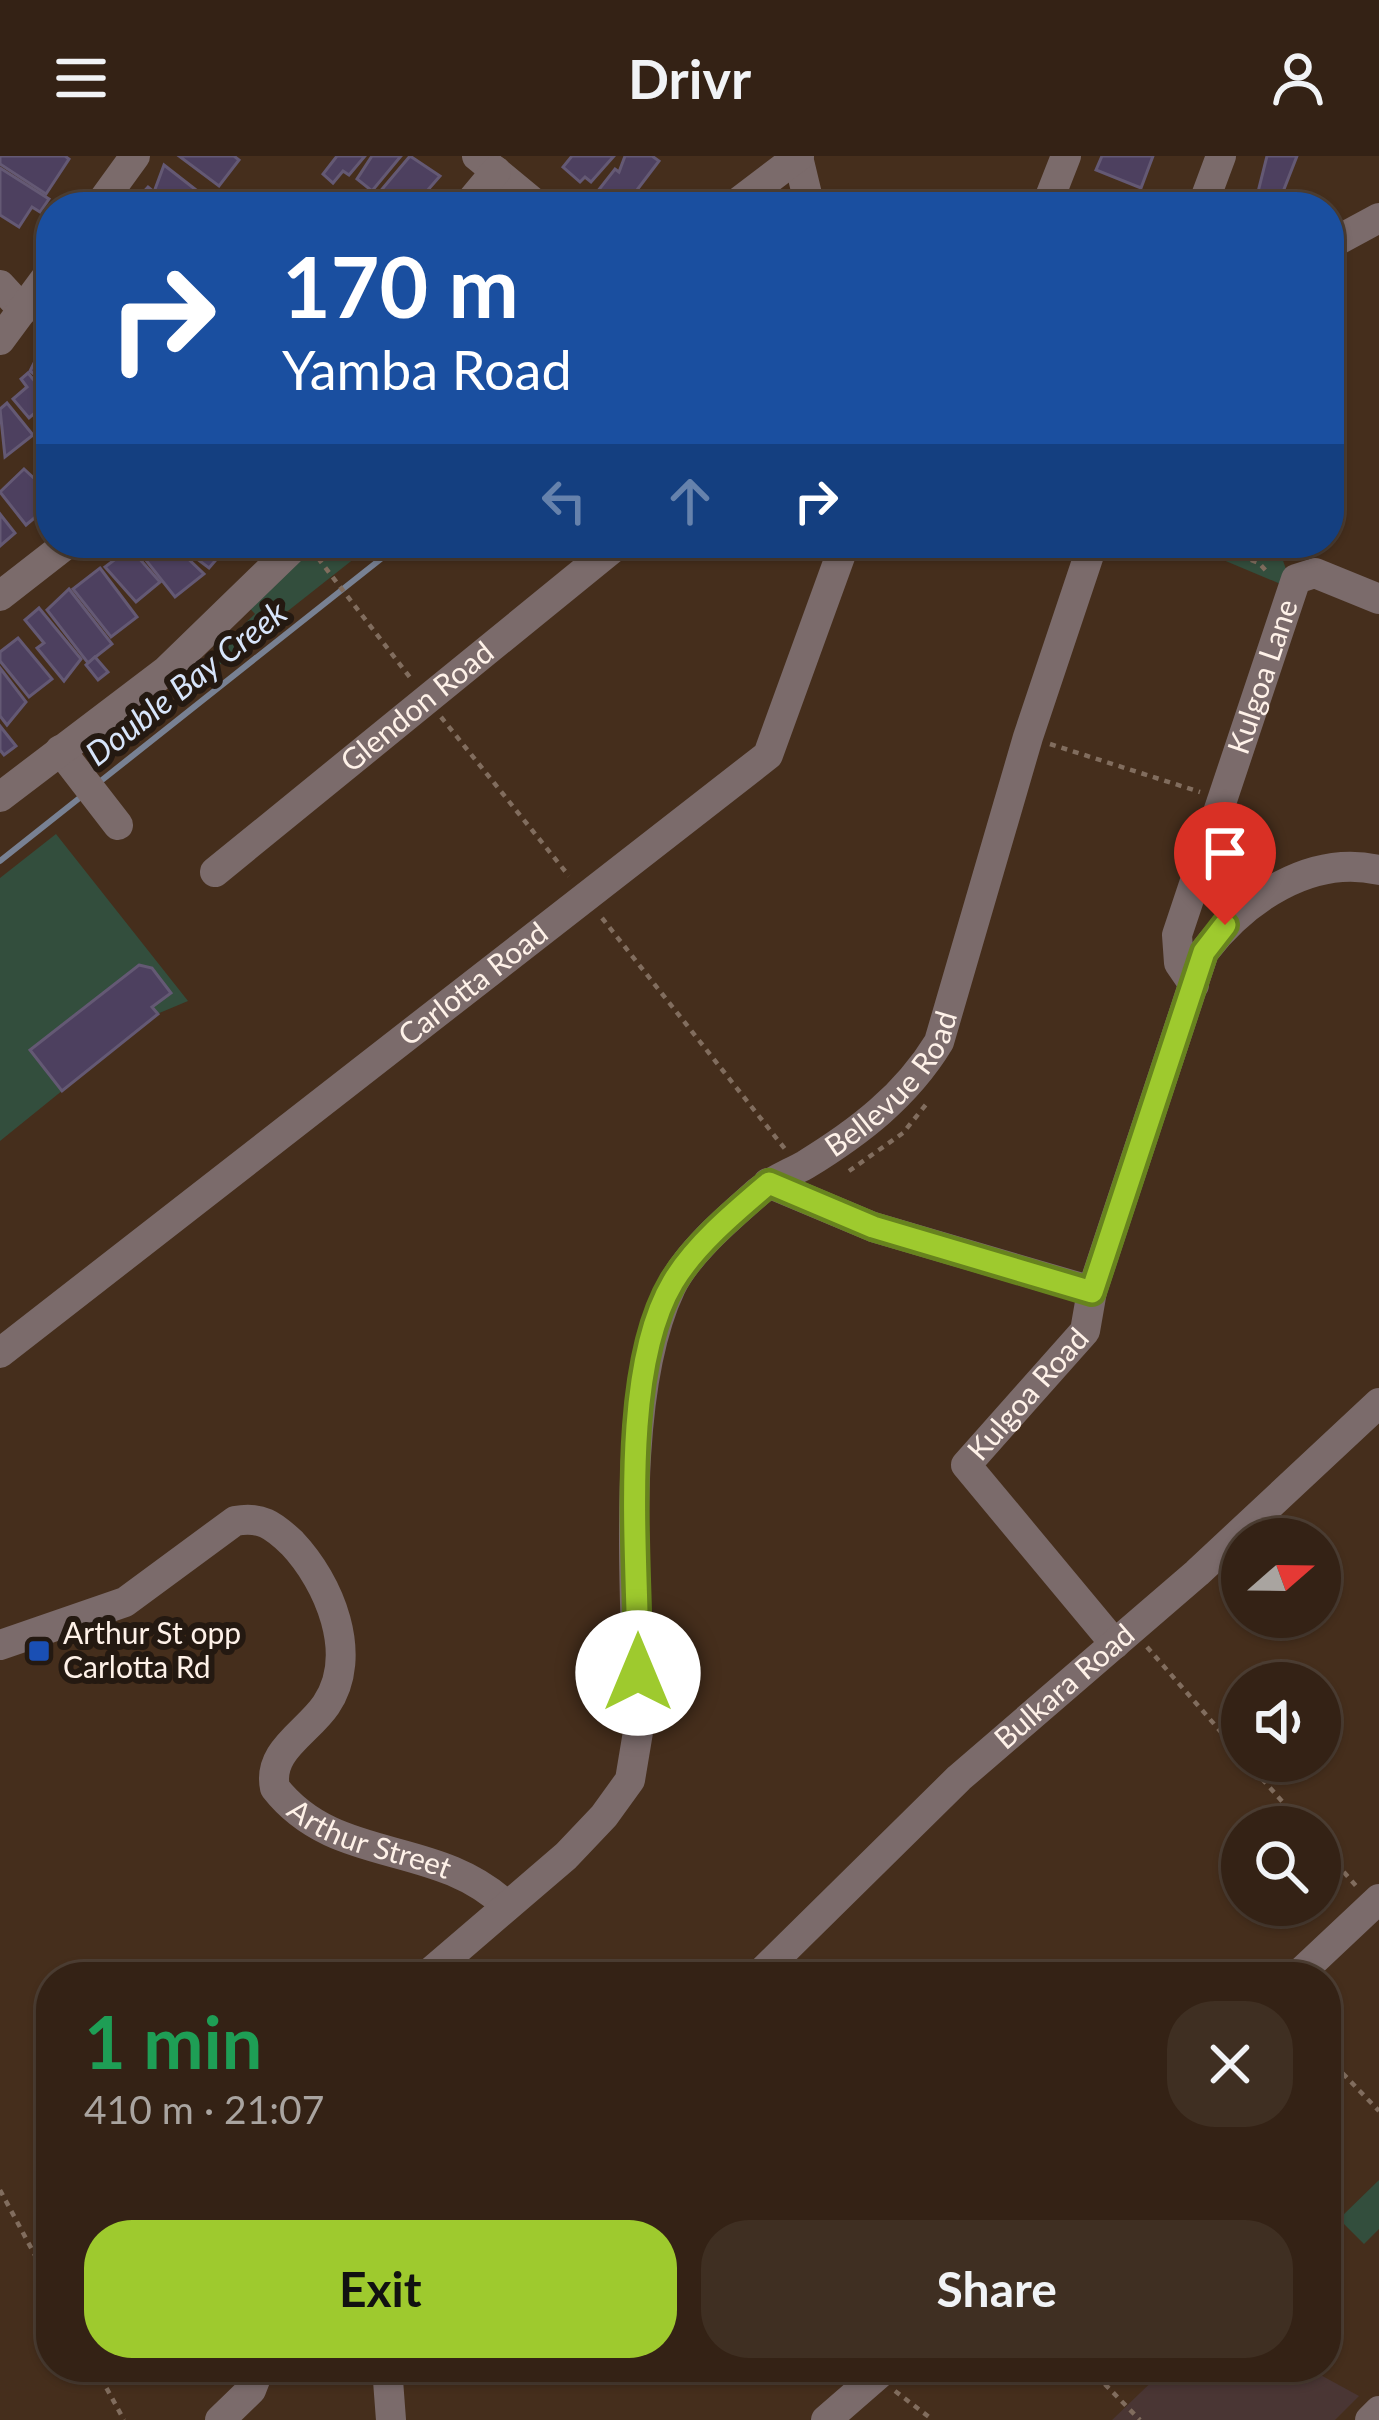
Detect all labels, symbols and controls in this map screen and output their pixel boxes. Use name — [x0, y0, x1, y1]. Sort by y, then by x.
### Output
icon: menu — [48, 45, 114, 111]
icon: person — [1265, 45, 1331, 111]
text: Drivr — [628, 46, 751, 111]
text: 170 m — [282, 235, 519, 336]
icon: right — [84, 240, 240, 396]
text: Yamba Road — [282, 337, 572, 402]
icon: left — [531, 468, 597, 534]
icon: ahead — [657, 468, 723, 534]
icon: right — [783, 468, 849, 534]
water label: Double Bay Creek — [77, 591, 294, 773]
street label: Kulgoa Lane — [1219, 594, 1304, 758]
street label: Glendon Road — [333, 633, 500, 778]
pin — [1174, 802, 1276, 925]
icon: arrive — [1192, 820, 1258, 886]
street label: Carlotta Road — [390, 913, 554, 1052]
street label: Bellevue Road — [817, 1006, 963, 1163]
street label: Kulgoa Road — [959, 1320, 1095, 1467]
north arrow — [1221, 1518, 1341, 1638]
map controls — [1221, 1518, 1341, 1926]
position arrow — [575, 1610, 701, 1736]
place label: Arthur St opp Carlotta Rd — [63, 1614, 241, 1684]
street label: Bulkara Road — [986, 1615, 1141, 1756]
marker: Arthur St opp Carlotta Rd — [26, 1638, 52, 1664]
button: sound — [1221, 1662, 1341, 1782]
street label: Arthur Street — [281, 1790, 457, 1885]
button: search — [1221, 1806, 1341, 1926]
text: 1 min — [84, 1998, 262, 2084]
button: close — [1167, 2001, 1293, 2127]
text: 410 m · 21:07 — [84, 2086, 324, 2132]
button: Exit — [84, 2220, 677, 2358]
button: Share — [701, 2220, 1293, 2358]

